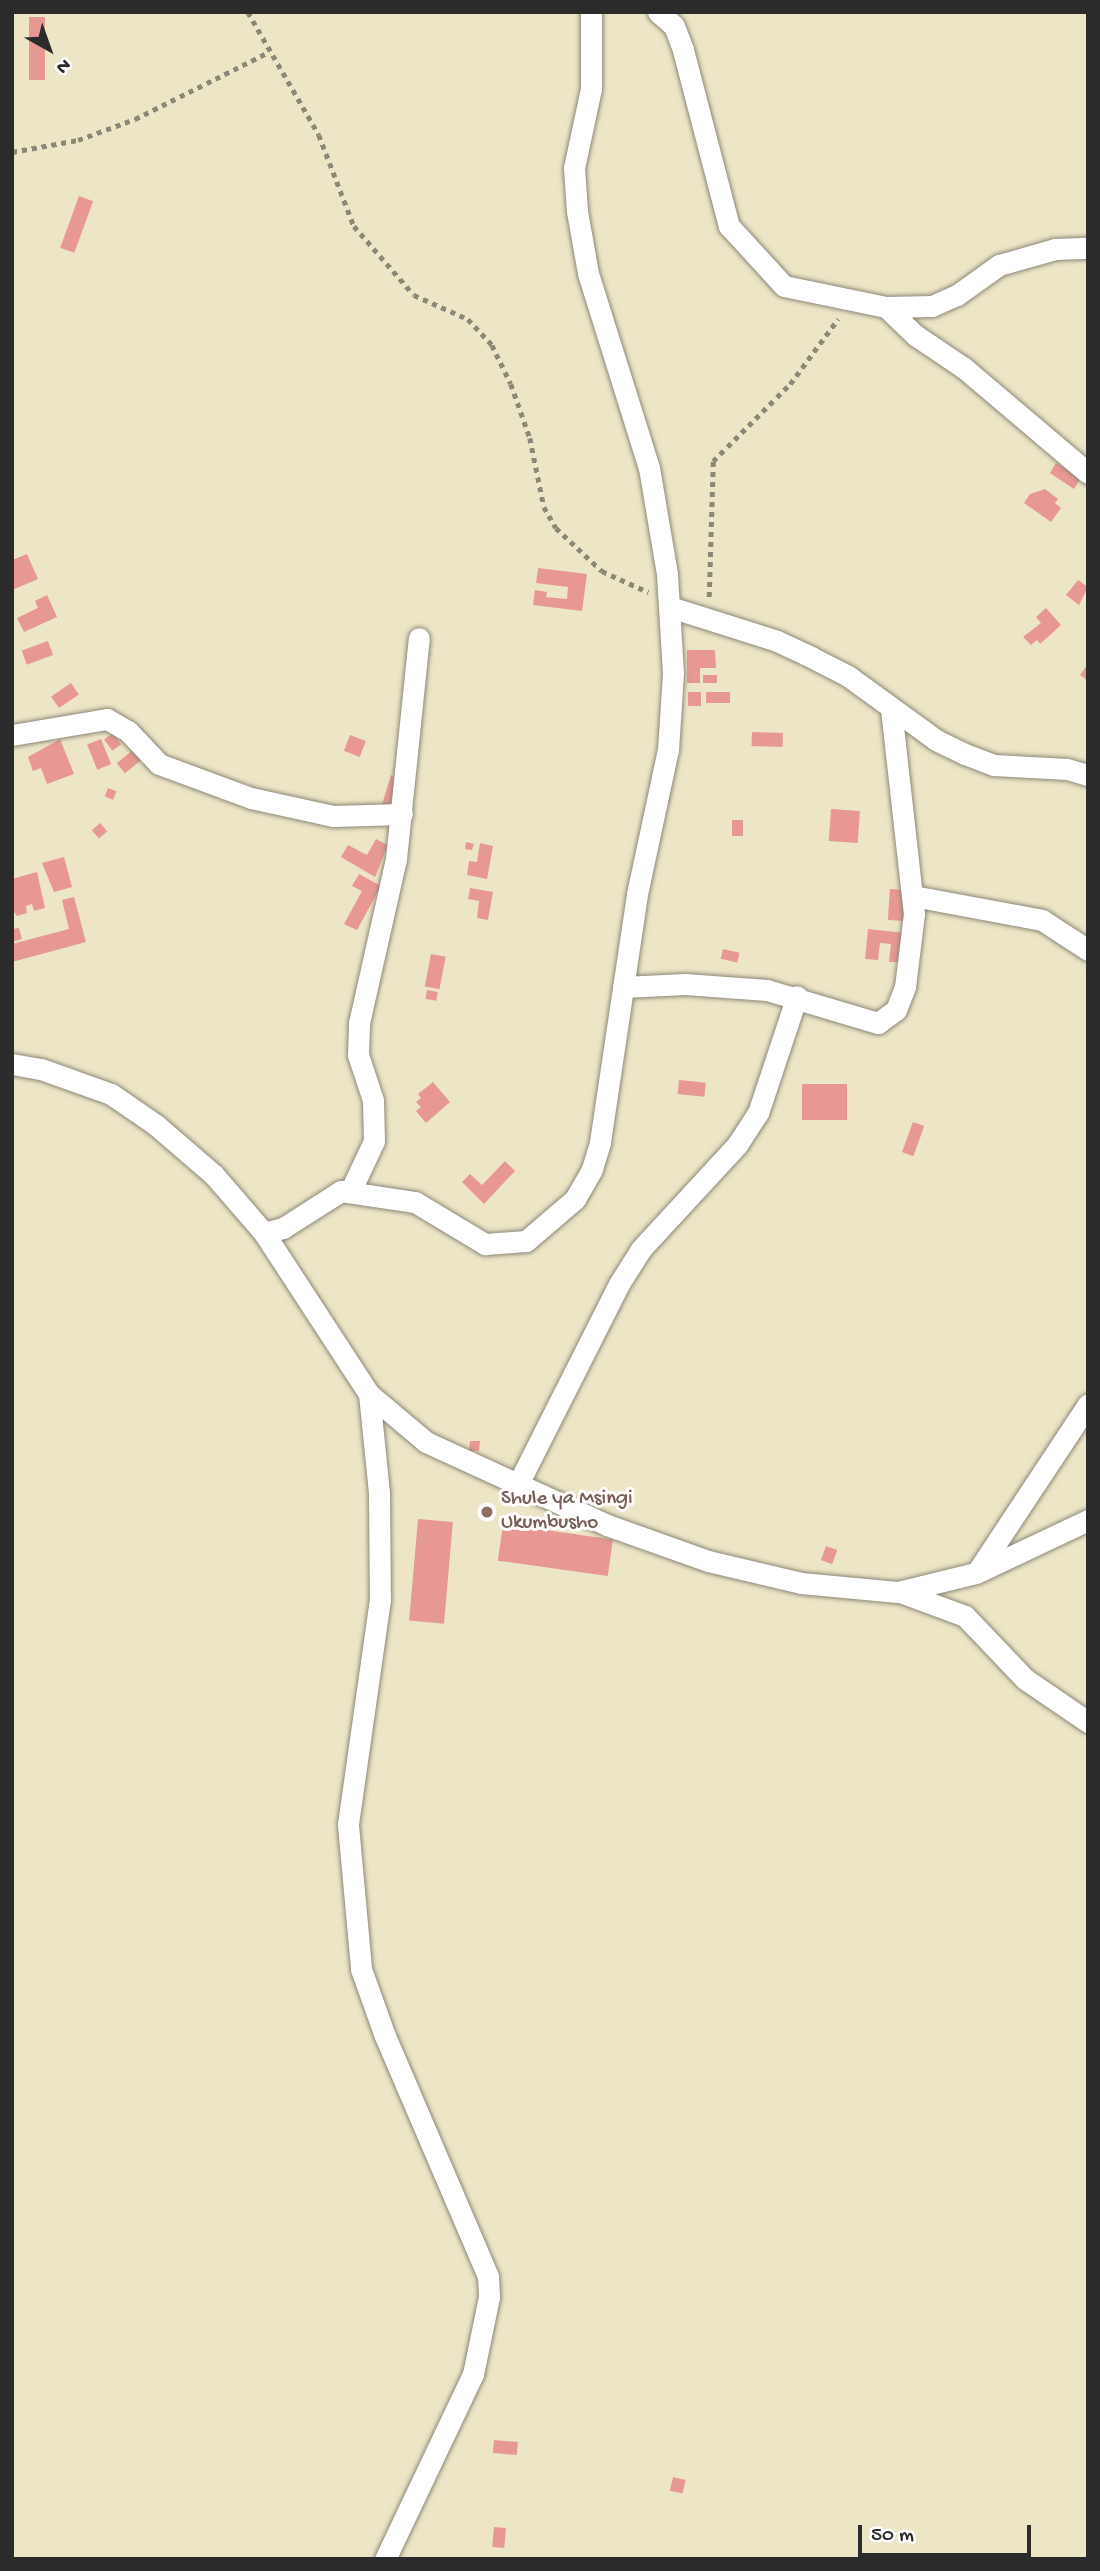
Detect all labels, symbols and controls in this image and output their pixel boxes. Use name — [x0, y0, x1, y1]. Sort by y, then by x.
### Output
north arrow — [14, 14, 84, 84]
text: N — [51, 53, 75, 78]
place label: Shule ya Msingi Ukumbusho — [501, 1487, 633, 1537]
marker: Shule ya Msingi Ukumbusho — [479, 1504, 495, 1520]
scale bar — [862, 2512, 1035, 2556]
text: 50 m — [871, 2524, 914, 2549]

